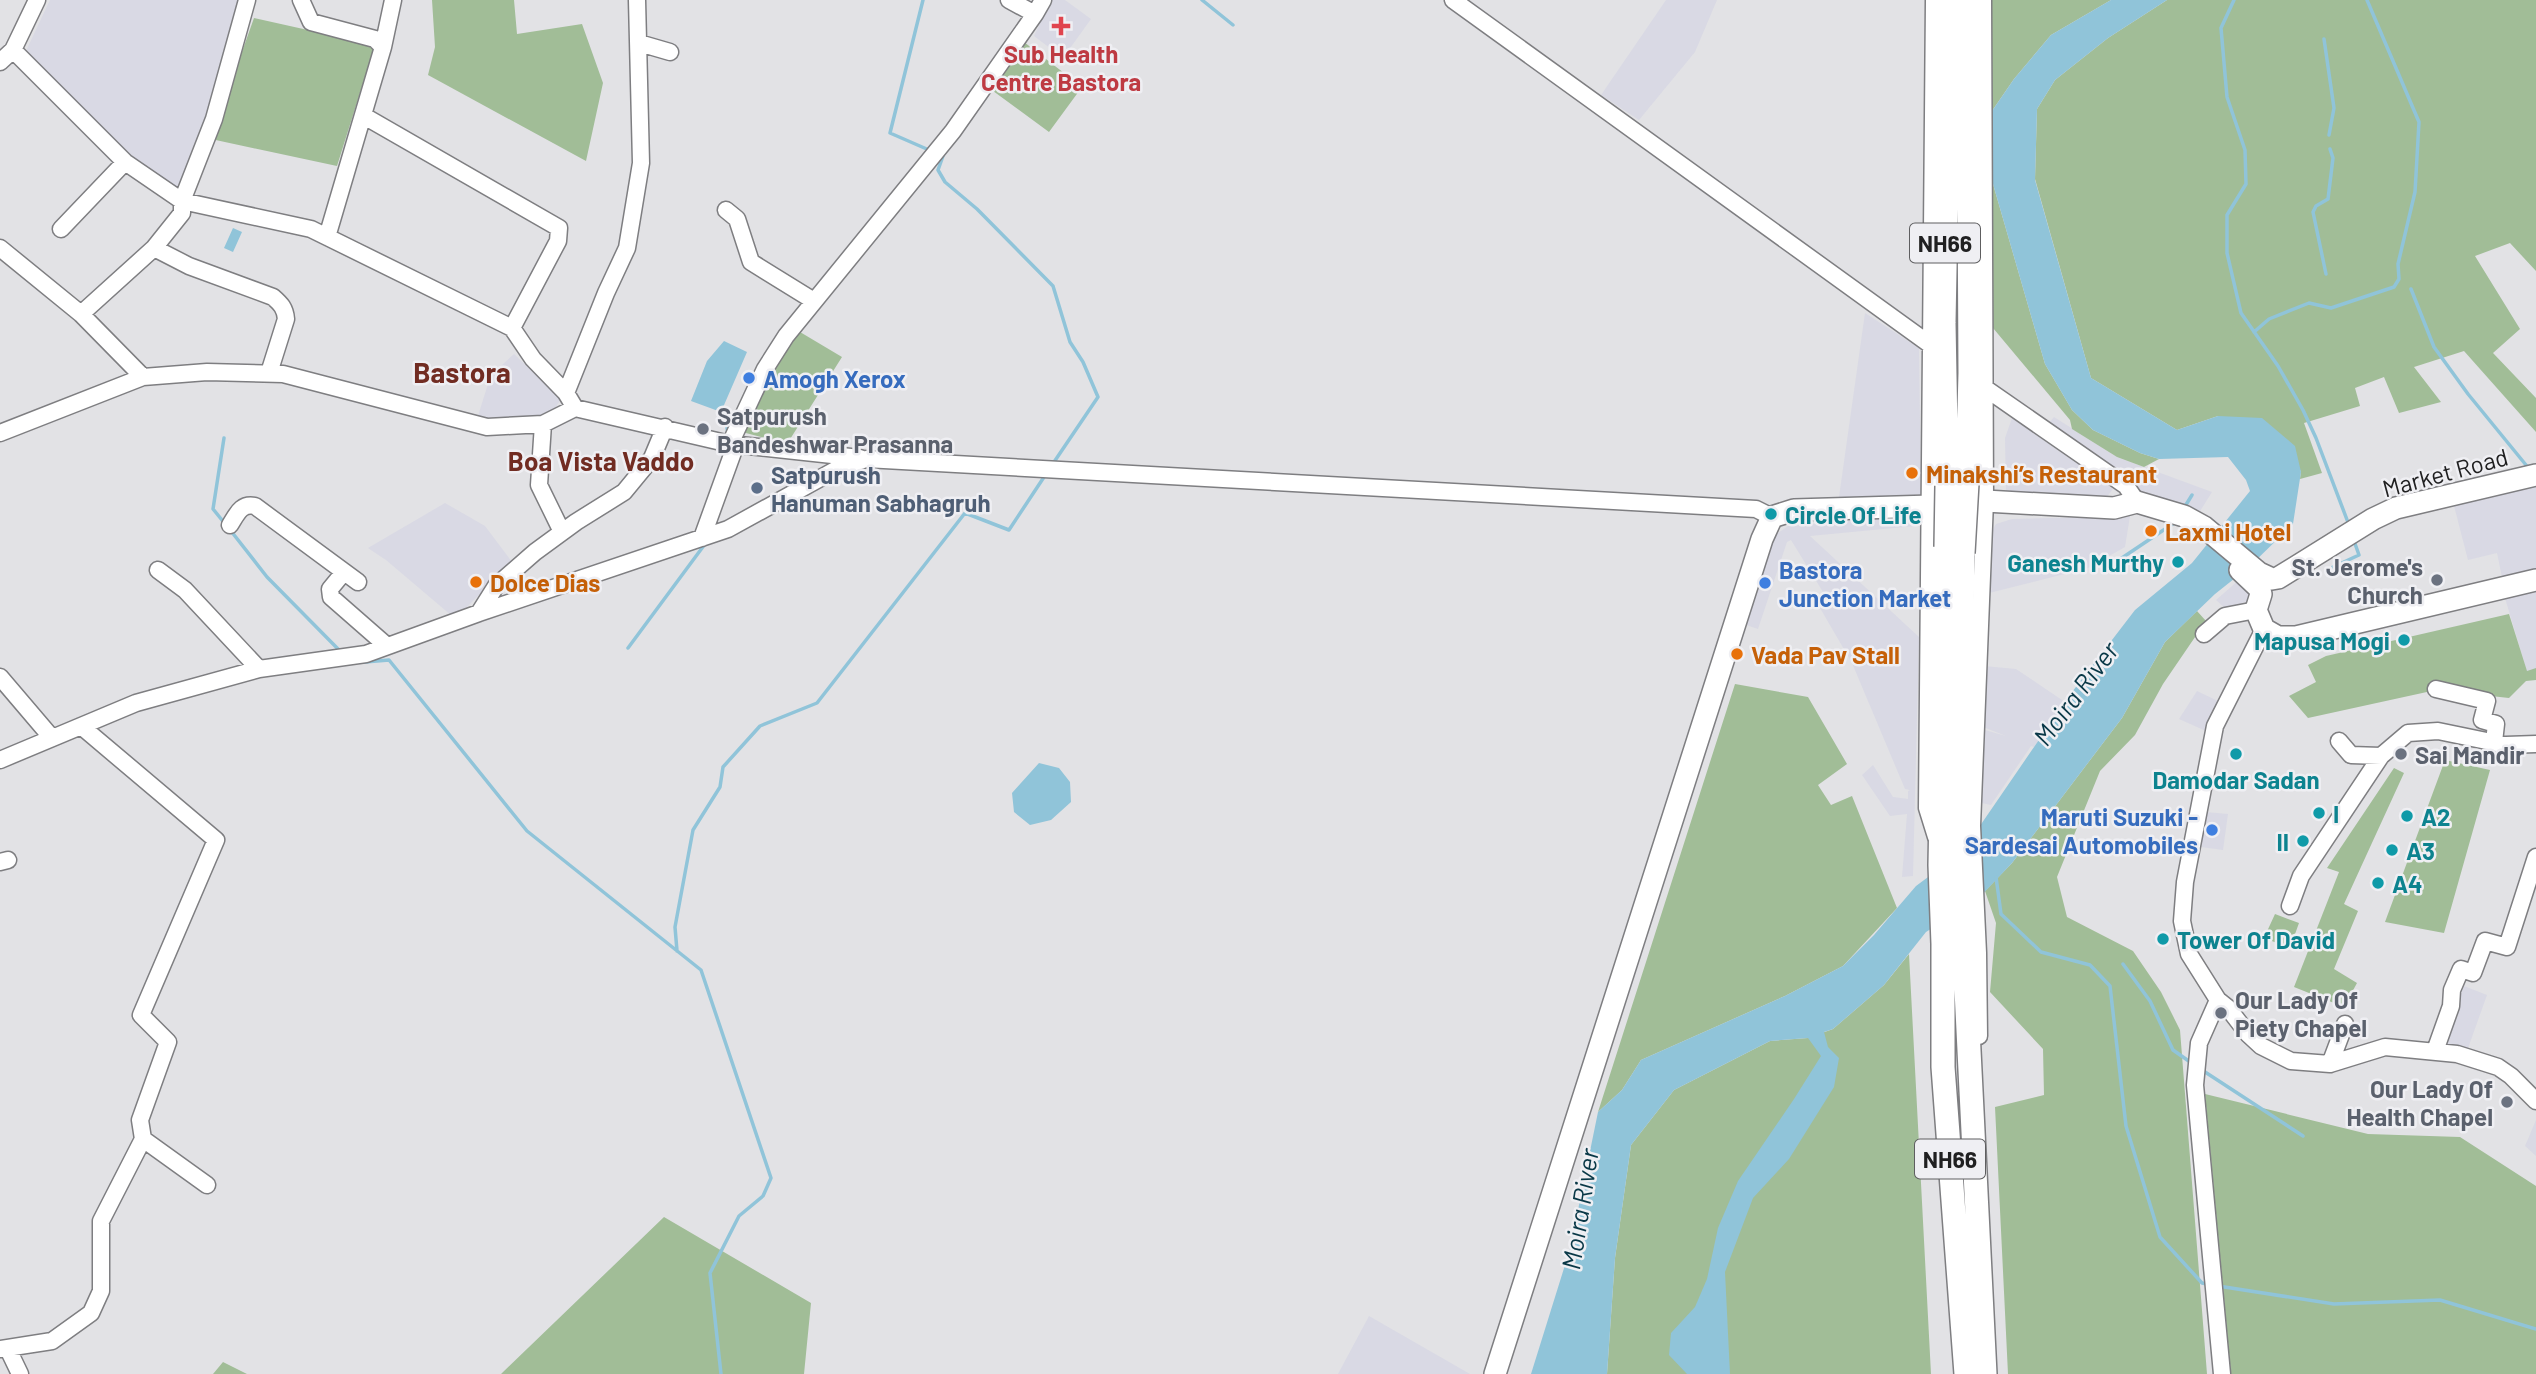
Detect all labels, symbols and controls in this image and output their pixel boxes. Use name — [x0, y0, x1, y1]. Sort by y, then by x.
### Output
marker: Sub Health Centre Bastora — [1051, 16, 1071, 36]
place label: Sub Health Centre Bastora — [981, 39, 1141, 96]
road number: NH66 — [1910, 224, 1980, 262]
district label: Bastora — [413, 355, 511, 389]
place label: Amogh Xerox — [763, 364, 906, 393]
marker: Amogh Xerox — [741, 370, 757, 386]
place label: Satpurush Bandeshwar Prasanna — [717, 401, 953, 458]
marker: Satpurush Bandeshwar Prasanna — [695, 421, 711, 437]
street label: Market Road — [2379, 441, 2511, 503]
district label: Boa Vista Vaddo — [508, 445, 694, 476]
place label: Minakshi’s Restaurant — [1926, 459, 2157, 488]
place label: Satpurush Hanuman Sabhagruh — [771, 460, 991, 517]
marker: Minakshi’s Restaurant — [1904, 465, 1920, 481]
marker: Satpurush Hanuman Sabhagruh — [749, 480, 765, 496]
place label: Circle Of Life — [1785, 500, 1922, 529]
marker: Circle Of Life — [1763, 506, 1779, 522]
place label: Laxmi Hotel — [2165, 517, 2291, 546]
marker: Laxmi Hotel — [2143, 523, 2159, 539]
place label: Ganesh Murthy — [2007, 548, 2164, 577]
place label: St. Jerome's Church — [2291, 552, 2423, 609]
marker: Ganesh Murthy — [2170, 554, 2186, 570]
place label: Bastora Junction Market — [1779, 555, 1951, 612]
place label: Dolce Dias — [490, 568, 600, 597]
marker: St. Jerome's Church — [2429, 572, 2445, 588]
marker: Dolce Dias — [468, 574, 484, 590]
marker: Bastora Junction Market — [1757, 575, 1773, 591]
place label: Mapusa Mogi — [2254, 626, 2390, 655]
marker: Mapusa Mogi — [2396, 632, 2412, 648]
water label: Moira River — [2026, 634, 2125, 751]
place label: Vada Pav Stall — [1751, 640, 1900, 669]
marker: Vada Pav Stall — [1729, 646, 1745, 662]
place label: Sai Mandir — [2415, 740, 2525, 769]
marker: Damodar Sadan — [2228, 746, 2244, 762]
marker: Sai Mandir — [2393, 746, 2409, 762]
place label: Damodar Sadan — [2152, 765, 2320, 794]
place label: I — [2333, 799, 2339, 828]
place label: Maruti Suzuki - Sardesai Automobiles — [1965, 802, 2198, 859]
place label: A2 — [2421, 802, 2451, 831]
marker: I — [2311, 805, 2327, 821]
marker: A2 — [2399, 808, 2415, 824]
marker: Maruti Suzuki - Sardesai Automobiles — [2204, 822, 2220, 838]
place label: II — [2276, 827, 2289, 856]
marker: II — [2295, 833, 2311, 849]
place label: A3 — [2406, 836, 2435, 865]
marker: A3 — [2384, 842, 2400, 858]
place label: A4 — [2392, 869, 2423, 898]
marker: A4 — [2370, 875, 2386, 891]
place label: Tower Of David — [2177, 925, 2335, 954]
marker: Tower Of David — [2155, 931, 2171, 947]
place label: Our Lady Of Piety Chapel — [2235, 985, 2367, 1042]
marker: Our Lady Of Piety Chapel — [2213, 1005, 2229, 1021]
place label: Our Lady Of Health Chapel — [2346, 1074, 2493, 1131]
marker: Our Lady Of Health Chapel — [2499, 1094, 2515, 1110]
road number: NH66 — [1915, 1140, 1985, 1178]
water label: Moira River — [1554, 1146, 1604, 1272]

